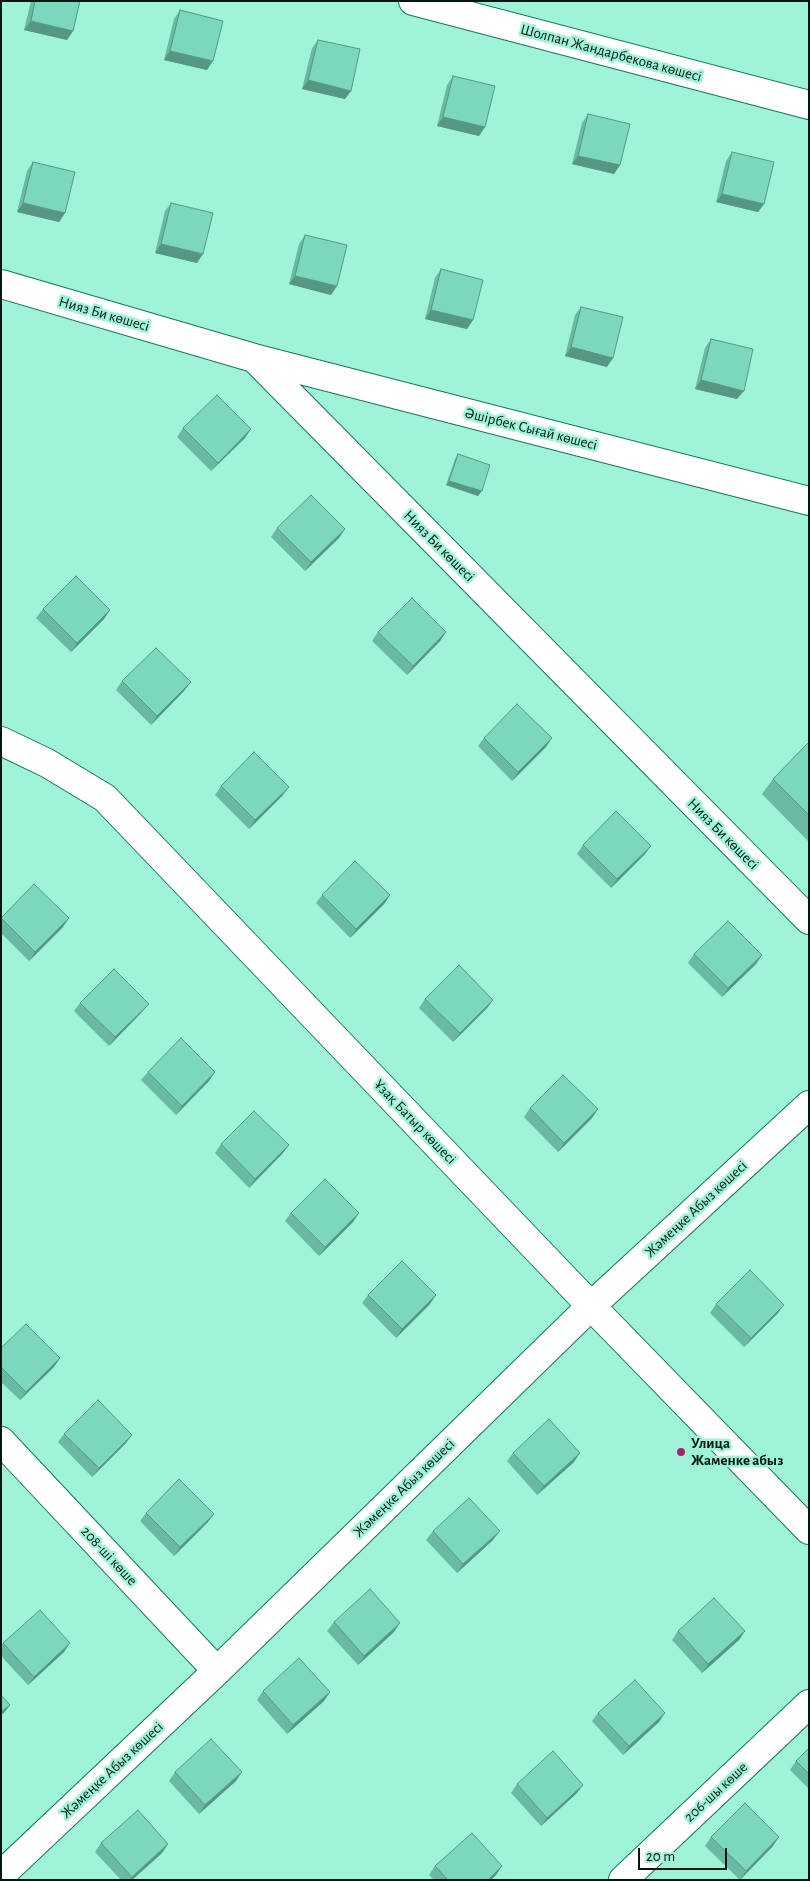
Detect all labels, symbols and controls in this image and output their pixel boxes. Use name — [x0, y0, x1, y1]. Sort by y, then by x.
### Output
street label: Шолпан Жандарбекова көшесі — [518, 20, 704, 86]
street label: Нияз Би көшесі — [57, 292, 151, 336]
street label: Әшірбек Сығай көшесі — [463, 404, 599, 454]
street label: Нияз Би көшесі — [400, 507, 478, 585]
street label: Нияз Би көшесі — [684, 795, 762, 873]
street label: Ұзақ Батыр көшесі — [370, 1076, 460, 1168]
street label: Жәмеңке Абыз көшесі — [641, 1157, 751, 1261]
place label: Улица Жаменке абыз — [691, 1434, 783, 1469]
street label: Жәмеңке Абыз көшесі — [350, 1435, 458, 1541]
marker: Улица Жаменке абыз — [675, 1446, 687, 1458]
street label: 208-ші көше — [77, 1523, 141, 1589]
street label: Жәмеңке Абыз көшесі — [57, 1718, 167, 1822]
street label: 206-шы көше — [681, 1758, 751, 1826]
scale bar — [640, 1838, 729, 1870]
text: 20 m — [646, 1849, 675, 1864]

